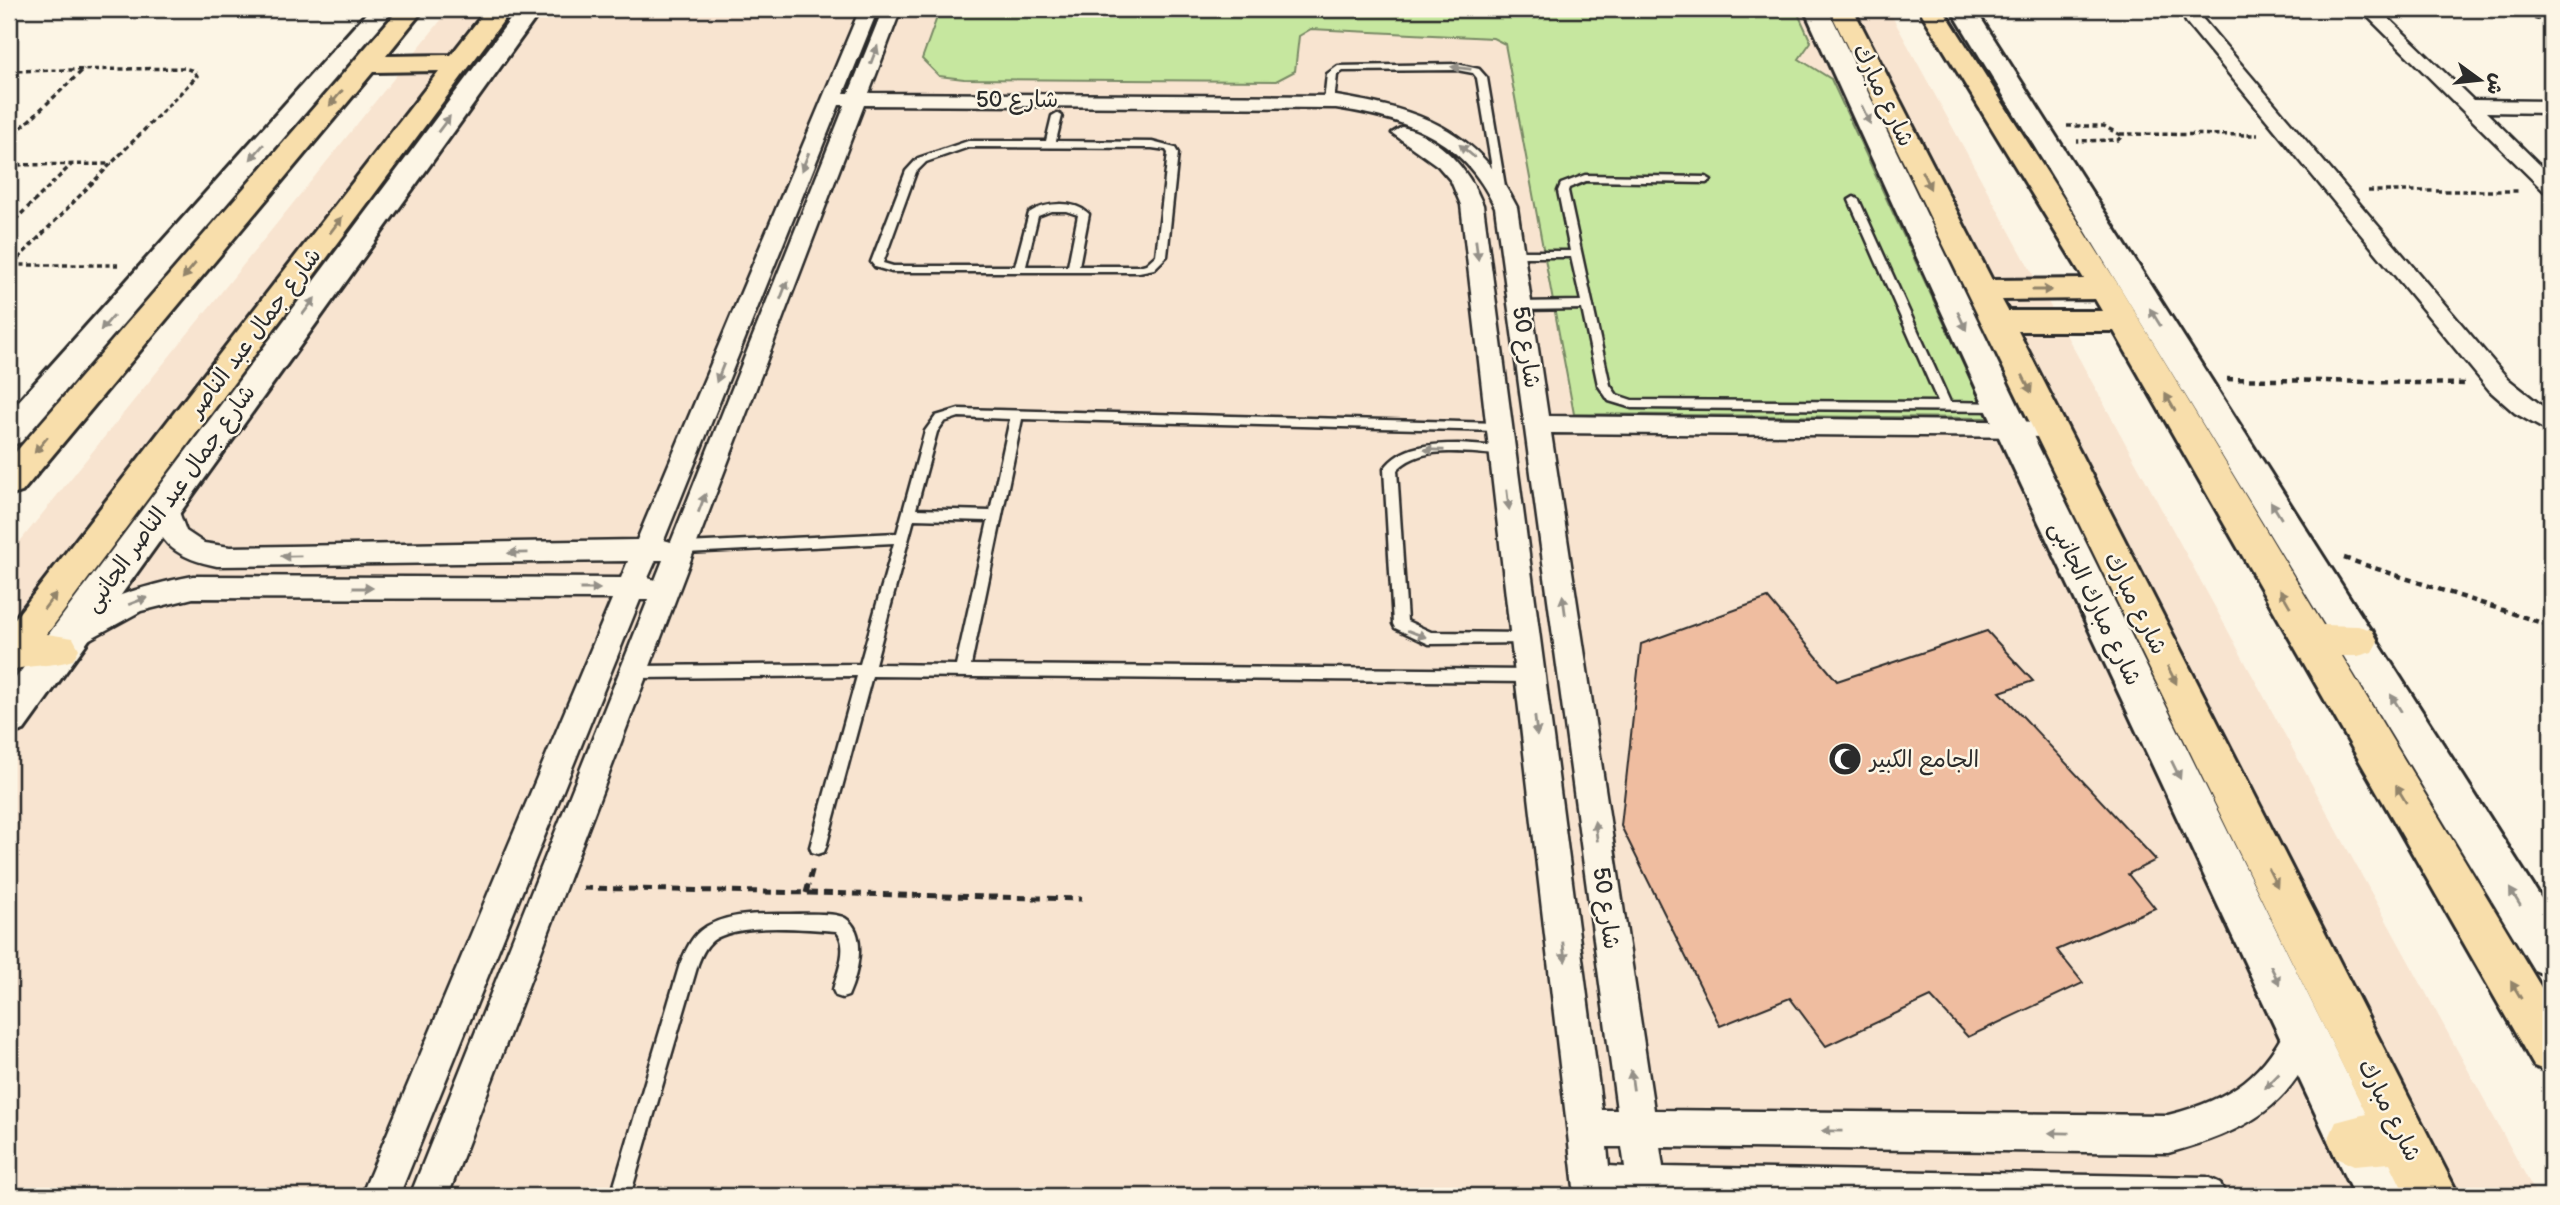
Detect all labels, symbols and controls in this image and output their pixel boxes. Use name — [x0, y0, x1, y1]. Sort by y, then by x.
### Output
street label: شارع مبارك — [1845, 40, 1920, 152]
one-way arrow — [869, 45, 880, 66]
north arrow — [2444, 46, 2514, 116]
one-way arrow — [1450, 63, 1472, 74]
text: ش — [2481, 71, 2509, 97]
street label: شارع 50 — [976, 86, 1058, 115]
one-way arrow — [328, 89, 344, 107]
one-way arrow — [1860, 105, 1872, 125]
one-way arrow — [437, 115, 452, 133]
one-way arrow — [249, 143, 265, 161]
one-way arrow — [1458, 143, 1476, 158]
one-way arrow — [800, 152, 811, 173]
one-way arrow — [1920, 170, 1931, 190]
one-way arrow — [329, 216, 343, 234]
one-way arrow — [1472, 239, 1483, 261]
street label: شارع جمال عبد الناصر — [181, 242, 328, 425]
one-way arrow — [182, 263, 197, 280]
one-way arrow — [778, 280, 789, 301]
one-way arrow — [2032, 284, 2054, 296]
one-way arrow — [301, 297, 315, 315]
street label: شارع 50 — [1505, 304, 1546, 390]
one-way arrow — [2149, 308, 2162, 327]
one-way arrow — [1956, 311, 1968, 331]
one-way arrow — [100, 314, 115, 331]
one-way arrow — [715, 363, 726, 384]
one-way arrow — [2021, 374, 2032, 394]
street label: شارع جمال عبد الناصر الجانبى — [78, 380, 262, 618]
one-way arrow — [2164, 392, 2176, 411]
one-way arrow — [34, 436, 49, 453]
one-way arrow — [1423, 444, 1445, 456]
one-way arrow — [1503, 489, 1514, 511]
one-way arrow — [697, 492, 708, 513]
one-way arrow — [2270, 501, 2283, 520]
street label: شارع مبارك الجانبى — [2044, 516, 2148, 690]
one-way arrow — [507, 547, 529, 559]
street label: شارع مبارك — [2099, 547, 2173, 659]
one-way arrow — [280, 550, 302, 562]
one-way arrow — [352, 582, 374, 594]
one-way arrow — [580, 583, 602, 595]
one-way arrow — [2279, 589, 2291, 608]
one-way arrow — [43, 592, 57, 610]
one-way arrow — [1559, 594, 1570, 616]
one-way arrow — [127, 595, 148, 606]
one-way arrow — [1407, 628, 1428, 639]
one-way arrow — [2166, 665, 2177, 685]
one-way arrow — [2390, 694, 2403, 713]
one-way arrow — [1531, 715, 1542, 737]
mosque icon: الجامع الكبير — [1826, 740, 1864, 778]
place label: الجامع الكبير — [1868, 746, 1979, 776]
one-way arrow — [2170, 760, 2182, 780]
one-way arrow — [2394, 785, 2407, 804]
one-way arrow — [1591, 820, 1602, 842]
street label: شارع 50 — [1585, 865, 1626, 951]
one-way arrow — [2268, 868, 2279, 888]
one-way arrow — [2509, 888, 2522, 907]
one-way arrow — [1559, 941, 1570, 963]
one-way arrow — [2269, 965, 2280, 985]
one-way arrow — [2510, 980, 2523, 999]
street label: شارع مبارك — [2351, 1055, 2427, 1167]
one-way arrow — [1626, 1069, 1637, 1091]
one-way arrow — [2264, 1073, 2280, 1090]
one-way arrow — [1821, 1125, 1843, 1137]
one-way arrow — [2048, 1127, 2070, 1139]

